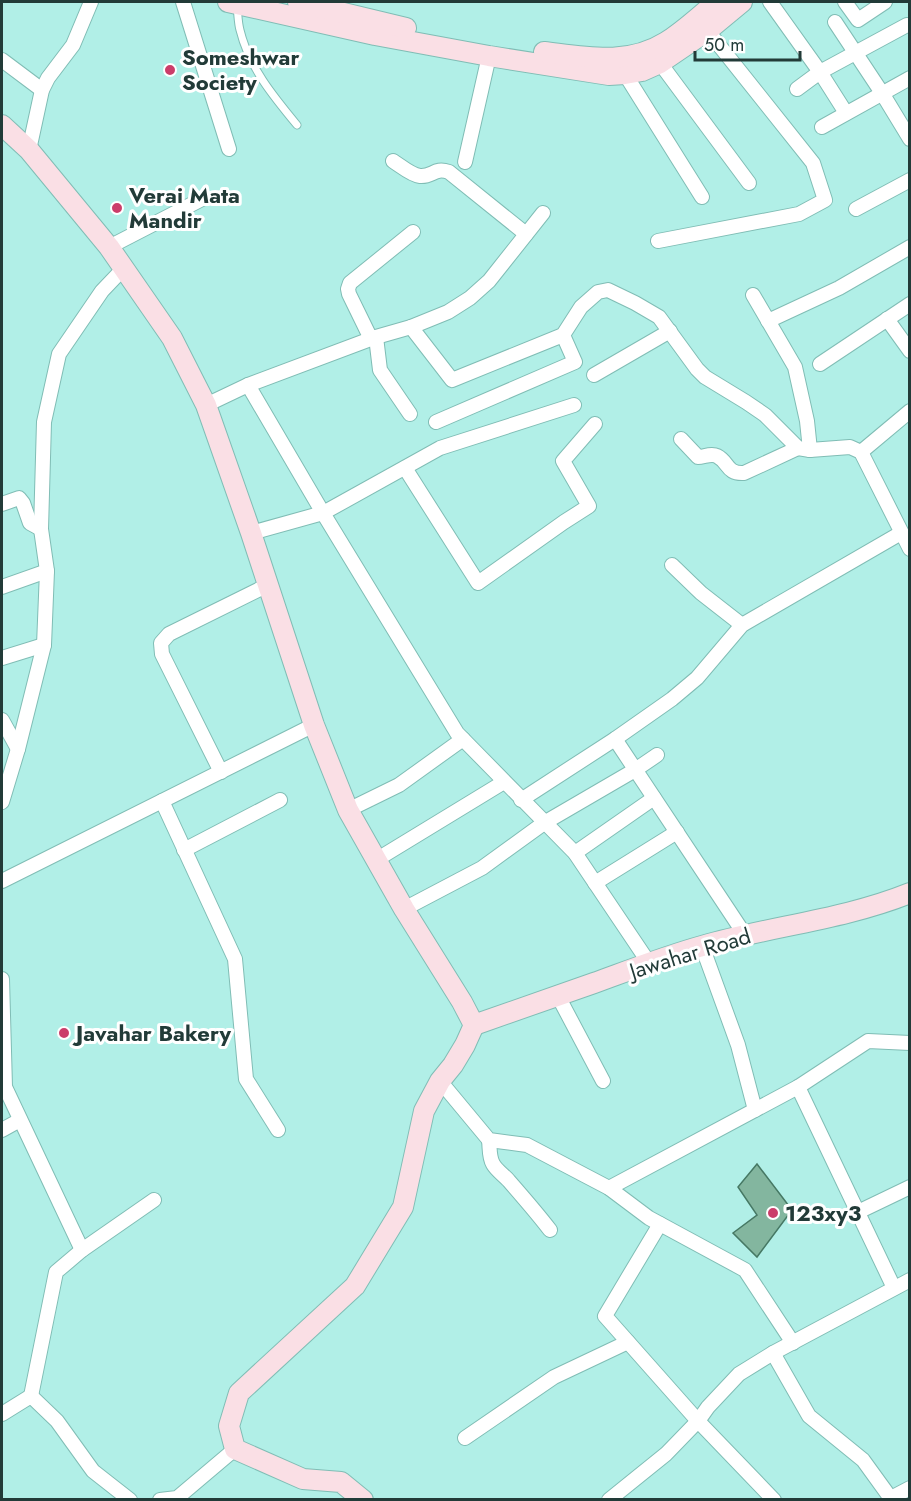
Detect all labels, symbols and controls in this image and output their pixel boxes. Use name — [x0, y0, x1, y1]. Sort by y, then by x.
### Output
scale bar — [695, 24, 800, 62]
text: 50 m — [704, 32, 744, 58]
place label: Someshwar Society — [182, 41, 299, 98]
marker: Someshwar Society — [163, 63, 177, 77]
place label: Verai Mata Mandir — [128, 179, 240, 236]
marker: Verai Mata Mandir — [110, 201, 124, 215]
street label: Jawahar Road — [623, 919, 754, 987]
place label: Javahar Bakery — [72, 1017, 232, 1049]
marker: Javahar Bakery — [57, 1026, 71, 1040]
place label: 123xy3 — [785, 1197, 861, 1229]
marker: 123xy3 — [766, 1206, 780, 1220]

